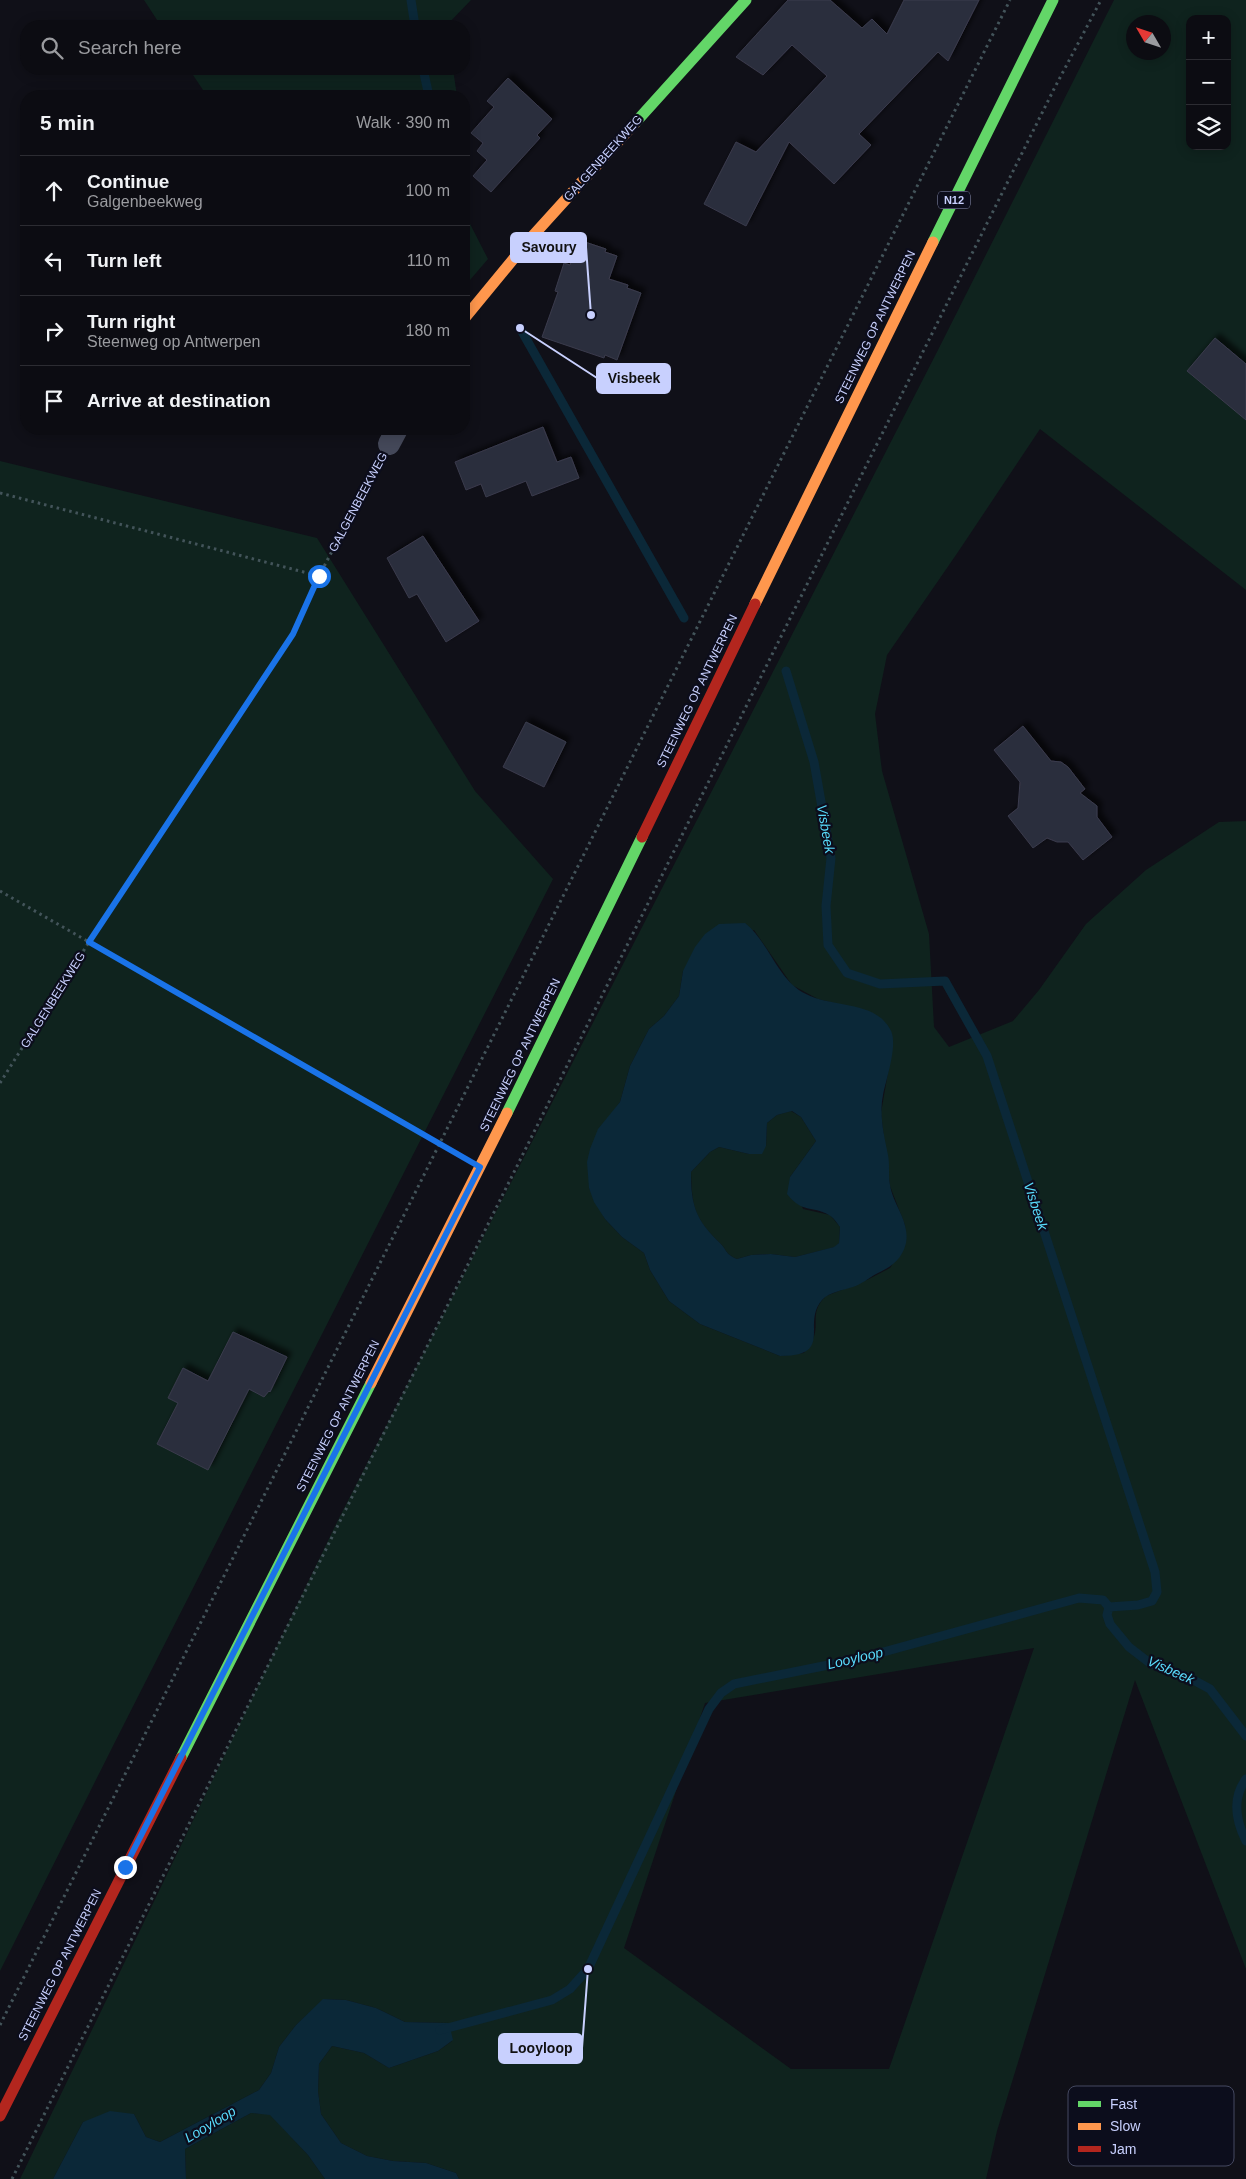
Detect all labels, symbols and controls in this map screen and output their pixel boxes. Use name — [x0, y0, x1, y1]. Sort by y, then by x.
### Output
north arrow — [1126, 15, 1171, 60]
map controls — [1186, 15, 1231, 150]
button: + — [1186, 15, 1231, 60]
search box — [20, 20, 470, 75]
icon: search — [38, 34, 66, 62]
text: Search here — [78, 37, 182, 58]
button: − — [1186, 60, 1231, 105]
button: layers — [1186, 105, 1231, 150]
text: 5 min — [40, 111, 95, 134]
street label: GALGENBEEKWEG — [561, 112, 645, 204]
text: Walk · 390 m — [356, 114, 450, 131]
text: Continue — [87, 171, 169, 192]
icon: ahead — [40, 177, 68, 205]
text: 100 m — [406, 182, 450, 199]
road number: N12 — [938, 192, 970, 208]
text: Galgenbeekweg — [87, 193, 203, 210]
callout: Savoury — [511, 233, 586, 262]
text: Savoury — [521, 239, 577, 255]
icon: left — [40, 247, 68, 275]
street label: STEENWEG OP ANTWERPEN — [832, 248, 918, 406]
text: Turn left — [87, 250, 162, 271]
text: 110 m — [407, 252, 450, 269]
text: Turn right — [87, 311, 175, 332]
icon: right — [40, 317, 68, 345]
text: 180 m — [406, 322, 450, 339]
text: Steenweg op Antwerpen — [87, 333, 260, 350]
callout: Visbeek — [597, 364, 670, 393]
text: Visbeek — [608, 370, 661, 386]
icon: arrive — [40, 387, 68, 415]
text: Arrive at destination — [87, 390, 271, 411]
street label: GALGENBEEKWEG — [326, 450, 390, 554]
route start — [308, 565, 331, 588]
street label: STEENWEG OP ANTWERPEN — [654, 612, 740, 770]
water label: Visbeek — [814, 803, 838, 856]
street label: GALGENBEEKWEG — [18, 949, 88, 1051]
street label: STEENWEG OP ANTWERPEN — [477, 976, 563, 1134]
water label: Visbeek — [1021, 1180, 1052, 1233]
street label: STEENWEG OP ANTWERPEN — [294, 1338, 382, 1494]
water label: Looyloop — [826, 1644, 885, 1672]
water label: Visbeek — [1145, 1653, 1198, 1688]
route end — [114, 1856, 137, 1879]
street label: STEENWEG OP ANTWERPEN — [16, 1887, 104, 2043]
callout: Looyloop — [499, 2034, 582, 2063]
text: Looyloop — [510, 2040, 573, 2056]
legend — [1068, 2086, 1234, 2166]
text: Fast — [1110, 2096, 1137, 2112]
water label: Looyloop — [182, 2102, 239, 2145]
text: Slow — [1110, 2118, 1141, 2134]
text: Jam — [1110, 2141, 1136, 2157]

